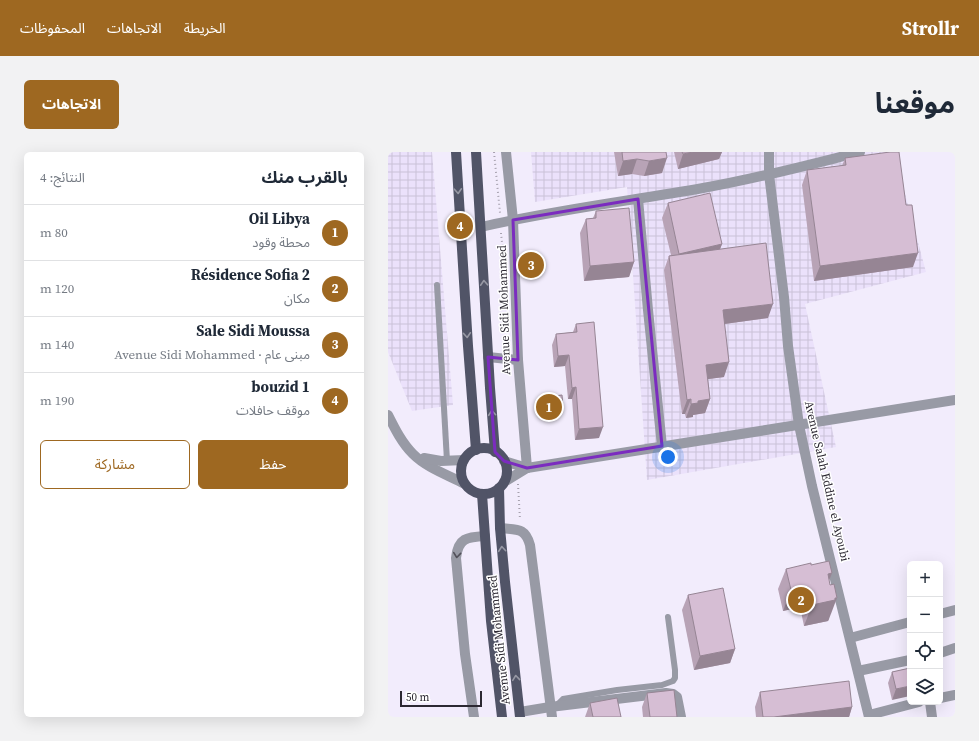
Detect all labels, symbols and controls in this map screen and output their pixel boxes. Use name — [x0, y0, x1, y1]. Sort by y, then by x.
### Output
text: Strollr — [902, 15, 959, 41]
text: المحفوظات — [20, 18, 85, 38]
text: الاتجاهات — [107, 18, 162, 38]
text: الخريطة — [184, 18, 226, 38]
button: الاتجاهات — [24, 80, 119, 129]
text: موقعنا — [875, 84, 955, 122]
text: بالقرب منك — [261, 165, 348, 189]
text: النتائج: 4 — [40, 169, 85, 186]
one-way arrow — [453, 188, 462, 194]
text: Oil Libya — [249, 208, 310, 229]
pin: 4 — [447, 211, 473, 241]
text: 80 m — [40, 224, 68, 241]
text: 1 — [331, 224, 339, 241]
text: محطة وقود — [252, 234, 310, 251]
street label: Avenue Sidi Mohammed — [494, 245, 514, 375]
pin: 3 — [518, 250, 544, 280]
text: Résidence Sofia 2 — [191, 264, 310, 285]
text: 120 m — [40, 280, 74, 297]
text: 2 — [331, 280, 339, 297]
one-way arrow — [480, 280, 489, 286]
text: مكان — [284, 290, 310, 307]
text: Sale Sidi Moussa — [196, 320, 310, 341]
one-way arrow — [462, 332, 471, 338]
text: 140 m — [40, 336, 74, 353]
text: 3 — [331, 336, 339, 353]
text: مبنى عام · Avenue Sidi Mohammed — [114, 346, 310, 363]
text: bouzid 1 — [251, 376, 310, 397]
text: 190 m — [40, 392, 74, 409]
text: 4 — [331, 392, 339, 409]
pin: 1 — [536, 392, 562, 422]
street label: Avenue Salah Eddine el Ayoubi — [801, 399, 853, 563]
text: موقف حافلات — [236, 402, 310, 419]
one-way arrow — [488, 410, 497, 416]
button: مشاركة — [40, 440, 190, 489]
button: حفظ — [198, 440, 348, 489]
your location — [658, 447, 678, 467]
one-way arrow — [498, 546, 507, 552]
one-way arrow — [452, 551, 461, 558]
map controls — [907, 561, 943, 705]
button: + — [907, 561, 943, 597]
street label: Avenue Sidi Mohammed — [484, 574, 514, 705]
pin: 2 — [788, 585, 814, 615]
button: − — [907, 597, 943, 633]
button: locate — [907, 633, 943, 669]
button: layers — [907, 669, 943, 705]
one-way arrow — [512, 675, 521, 681]
scale bar — [400, 689, 482, 708]
text: 50 m — [406, 690, 429, 705]

